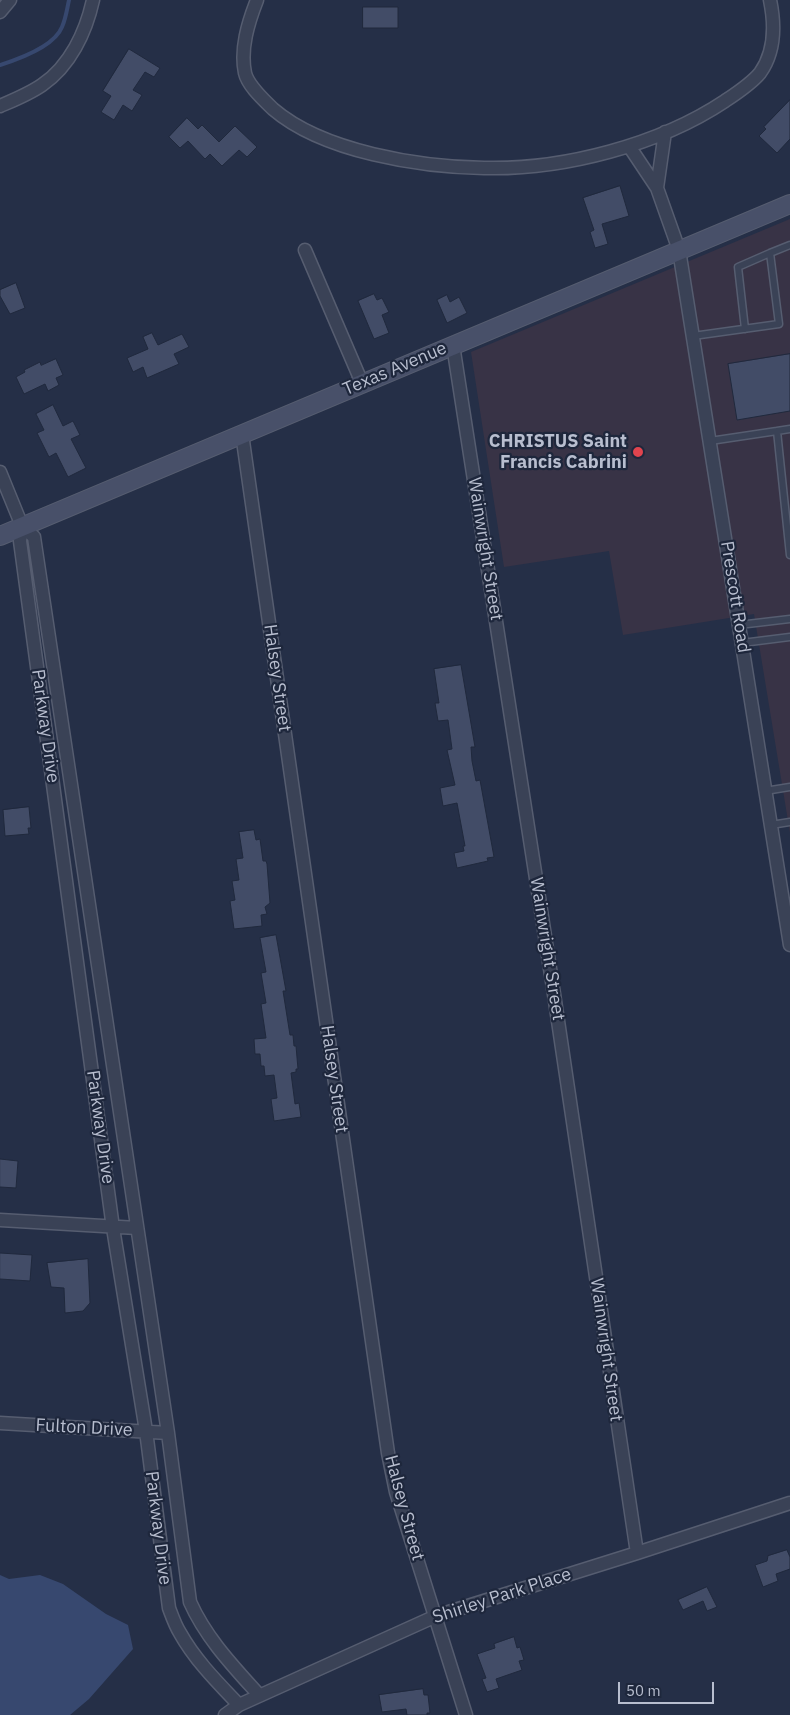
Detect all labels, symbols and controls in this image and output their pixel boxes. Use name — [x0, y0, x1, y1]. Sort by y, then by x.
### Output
street label: Texas Avenue — [340, 337, 450, 401]
place label: CHRISTUS Saint Francis Cabrini — [489, 431, 627, 474]
marker: CHRISTUS Saint Francis Cabrini — [631, 445, 645, 459]
street label: Wainwright Street — [463, 476, 507, 622]
street label: Prescott Road — [715, 539, 755, 655]
street label: Halsey Street — [259, 623, 295, 733]
street label: Parkway Drive — [26, 668, 64, 784]
street label: Wainwright Street — [525, 876, 569, 1022]
street label: Halsey Street — [316, 1024, 352, 1134]
street label: Parkway Drive — [81, 1069, 119, 1185]
street label: Wainwright Street — [585, 1277, 627, 1423]
street label: Fulton Drive — [35, 1415, 133, 1441]
street label: Halsey Street — [380, 1453, 428, 1563]
street label: Parkway Drive — [140, 1470, 176, 1586]
street label: Shirley Park Place — [430, 1563, 574, 1629]
scale bar — [620, 1672, 716, 1704]
text: 50 m — [626, 1681, 661, 1700]

